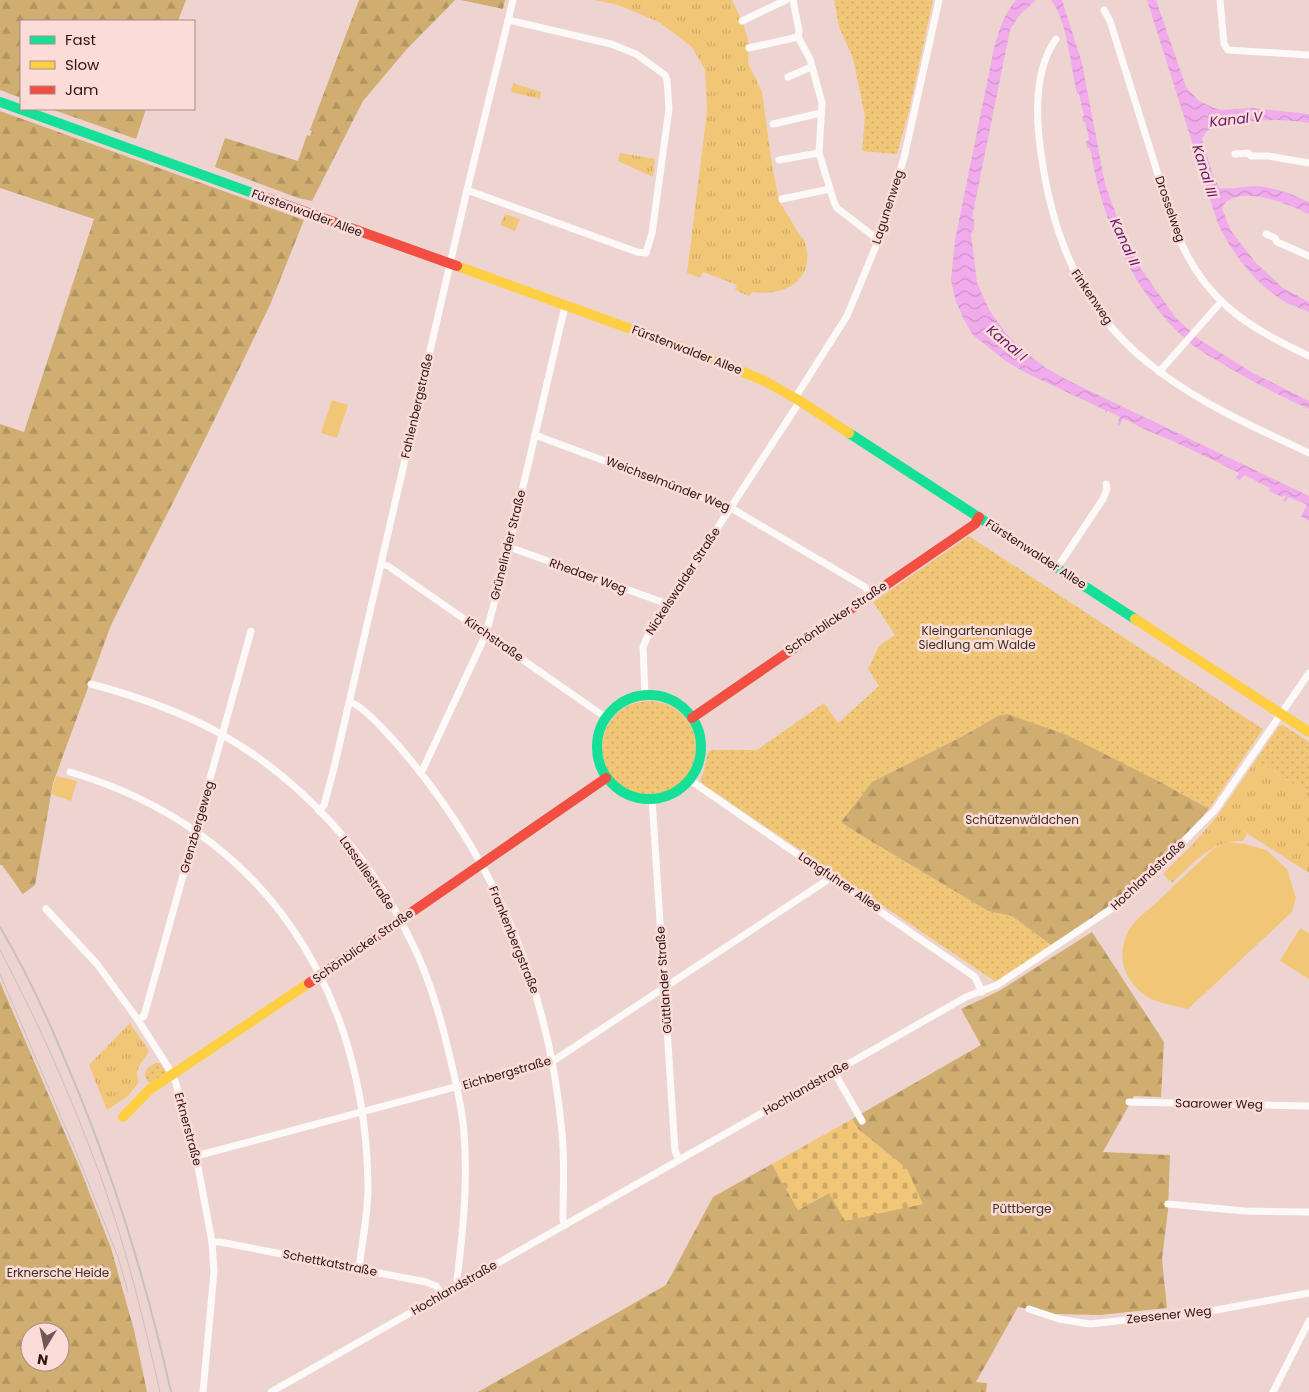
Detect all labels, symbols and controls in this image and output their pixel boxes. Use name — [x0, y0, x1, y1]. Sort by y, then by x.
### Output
legend — [20, 20, 195, 110]
text: Fast — [65, 29, 96, 50]
text: Slow — [65, 54, 100, 75]
text: Jam — [65, 79, 99, 100]
water label: Kanal V — [1208, 106, 1265, 132]
water label: Kanal III — [1188, 142, 1223, 200]
street label: Lagunenweg — [867, 167, 908, 246]
street label: Drosselweg — [1151, 173, 1190, 244]
street label: Fürstenwalder Allee — [249, 185, 365, 241]
water label: Kanal II — [1105, 215, 1145, 270]
street label: Finkenweg — [1068, 266, 1117, 328]
water label: Kanal I — [982, 320, 1032, 366]
street label: Fürstenwalder Allee — [630, 321, 745, 378]
street label: Fahlenbergstraße — [396, 352, 437, 460]
street label: Weichselmünder Weg — [604, 452, 733, 515]
street label: Grünelinder Straße — [486, 488, 529, 602]
street label: Fürstenwalder Allee — [983, 515, 1090, 593]
street label: Nickelswalder Straße — [641, 524, 724, 638]
street label: Rhedaer Weg — [547, 554, 629, 597]
street label: Schönblicker Straße — [781, 577, 890, 658]
street label: Kirchstraße — [461, 612, 527, 665]
park label: Kleingartenanlage Siedlung am Walde — [918, 622, 1036, 653]
street label: Grenzbergeweg — [175, 779, 218, 875]
park label: Schützenwäldchen — [965, 811, 1079, 828]
street label: Lassallestraße — [336, 833, 399, 913]
street label: Hochlandstraße — [1107, 835, 1189, 914]
street label: Langfuhrer Allee — [795, 847, 885, 916]
street label: Frankenbergstraße — [485, 884, 544, 996]
street label: Schönblicker Straße — [309, 904, 417, 987]
street label: Güttlander Straße — [651, 926, 676, 1034]
street label: Eichbergstraße — [461, 1052, 553, 1093]
street label: Hochlandstraße — [760, 1056, 852, 1119]
street label: Erknerstraße — [171, 1090, 206, 1167]
street label: Saarower Weg — [1175, 1094, 1263, 1113]
park label: Püttberge — [993, 1200, 1051, 1217]
street label: Schettkatstraße — [282, 1245, 379, 1280]
street label: Hochlandstraße — [408, 1256, 500, 1319]
park label: Erknersche Heide — [7, 1264, 109, 1281]
street label: Zeesener Weg — [1126, 1302, 1212, 1327]
north arrow — [20, 1322, 70, 1372]
text: N — [36, 1349, 50, 1371]

